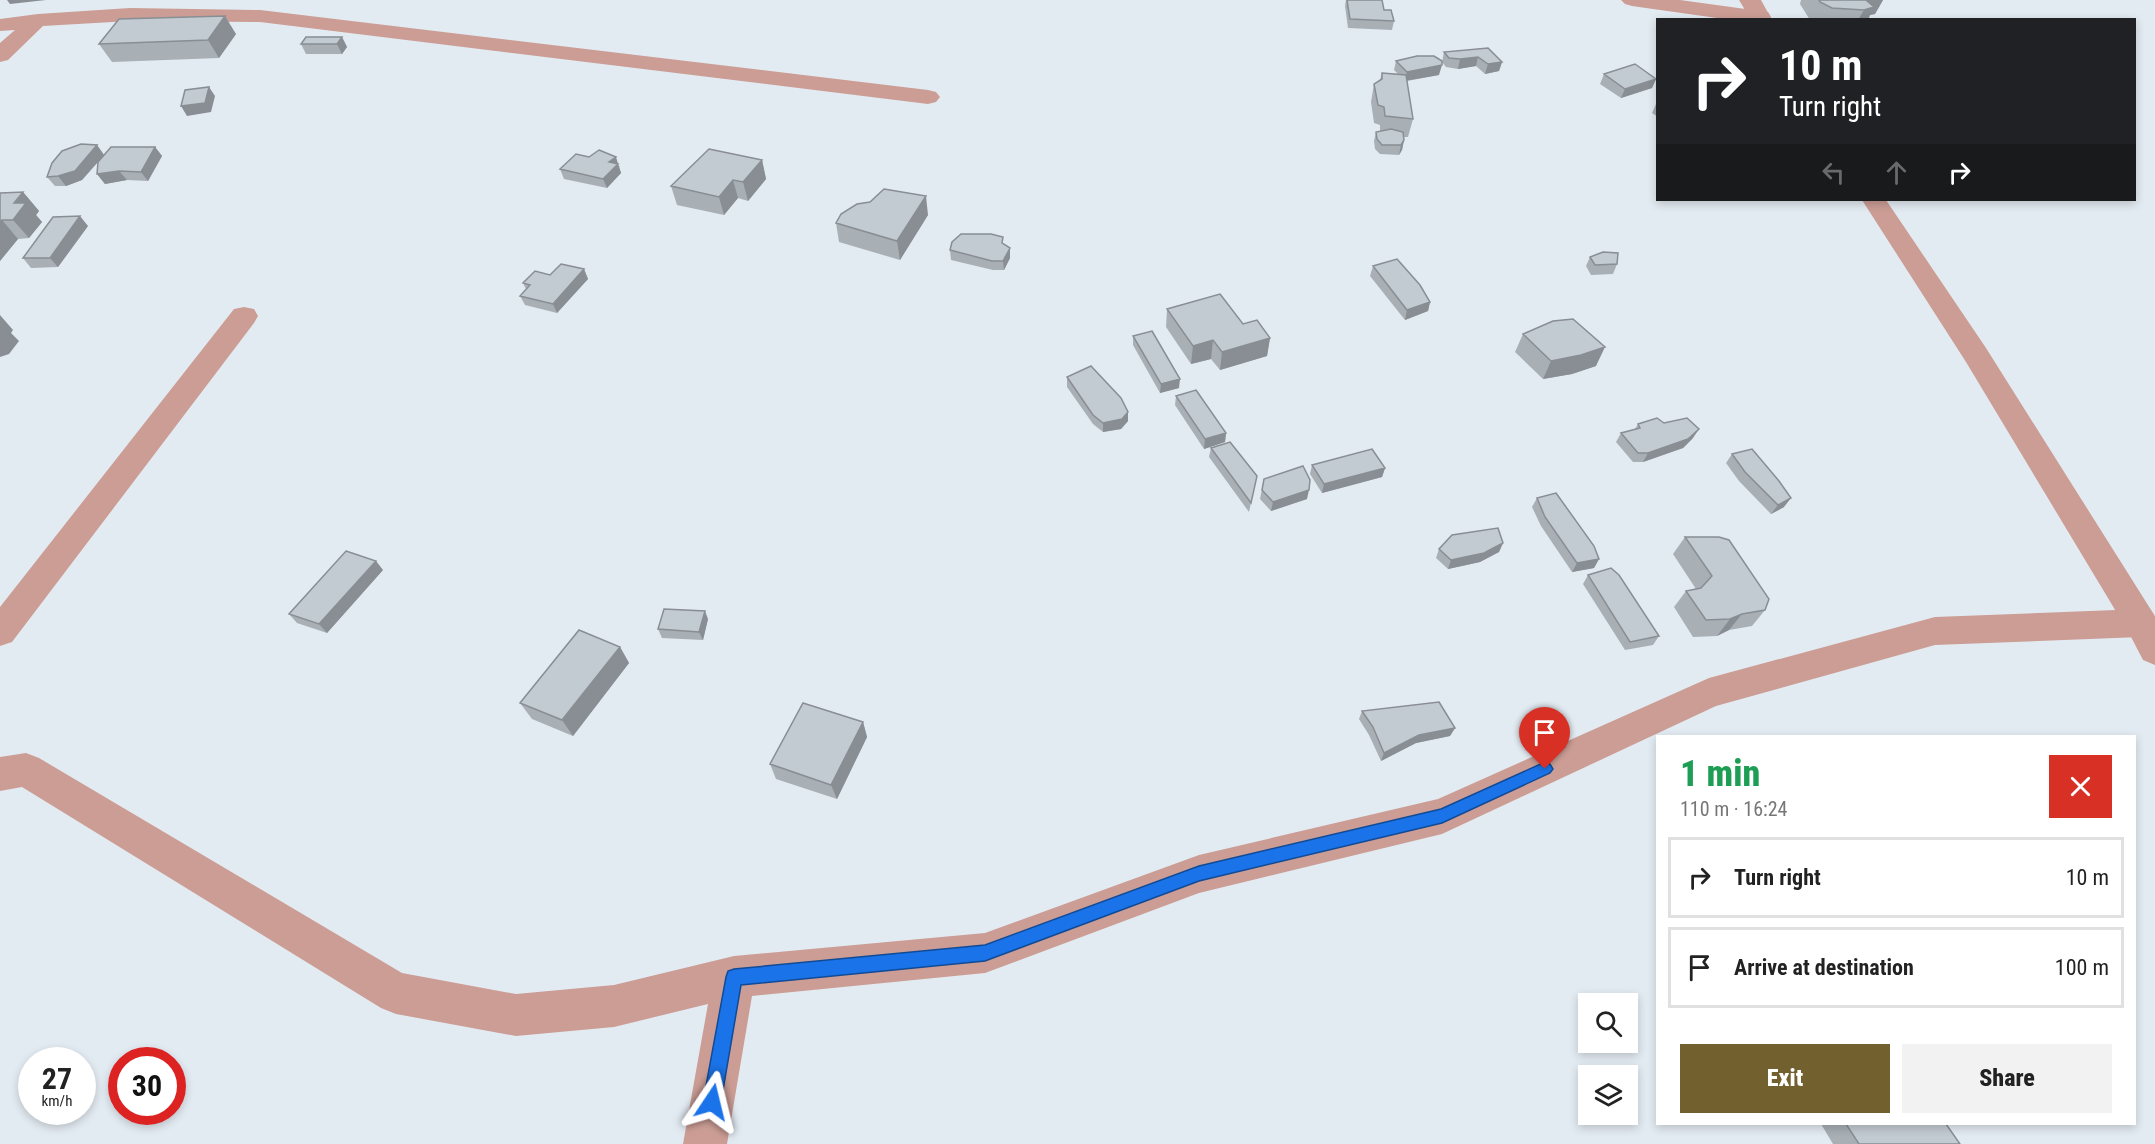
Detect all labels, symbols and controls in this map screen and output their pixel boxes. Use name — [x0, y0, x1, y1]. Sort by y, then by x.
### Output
text: 10 m — [1779, 41, 1862, 90]
icon: right — [1680, 42, 1758, 120]
text: Turn right — [1779, 91, 1881, 123]
icon: left — [1817, 156, 1850, 189]
icon: ahead — [1880, 156, 1913, 189]
icon: right — [1943, 156, 1976, 189]
pin — [1519, 707, 1570, 769]
icon: arrive — [1528, 716, 1561, 749]
text: 1 min — [1680, 753, 1760, 795]
button: close — [2049, 755, 2112, 818]
text: 110 m · 16:24 — [1680, 797, 1787, 821]
icon: right — [1683, 861, 1716, 894]
text: Turn right — [1734, 865, 1821, 890]
text: 10 m — [2066, 865, 2109, 890]
icon: arrive — [1683, 951, 1716, 984]
text: Arrive at destination — [1734, 955, 1914, 980]
text: 100 m — [2055, 955, 2109, 980]
map controls — [1578, 993, 1638, 1125]
button: search — [1578, 993, 1638, 1053]
button: Exit — [1680, 1044, 1890, 1113]
button: Share — [1902, 1044, 2112, 1113]
speed limit sign: 30 — [108, 1047, 186, 1125]
text: 27 — [42, 1061, 72, 1096]
button: layers — [1578, 1065, 1638, 1125]
position arrow — [680, 1070, 744, 1134]
text: km/h — [42, 1092, 72, 1110]

